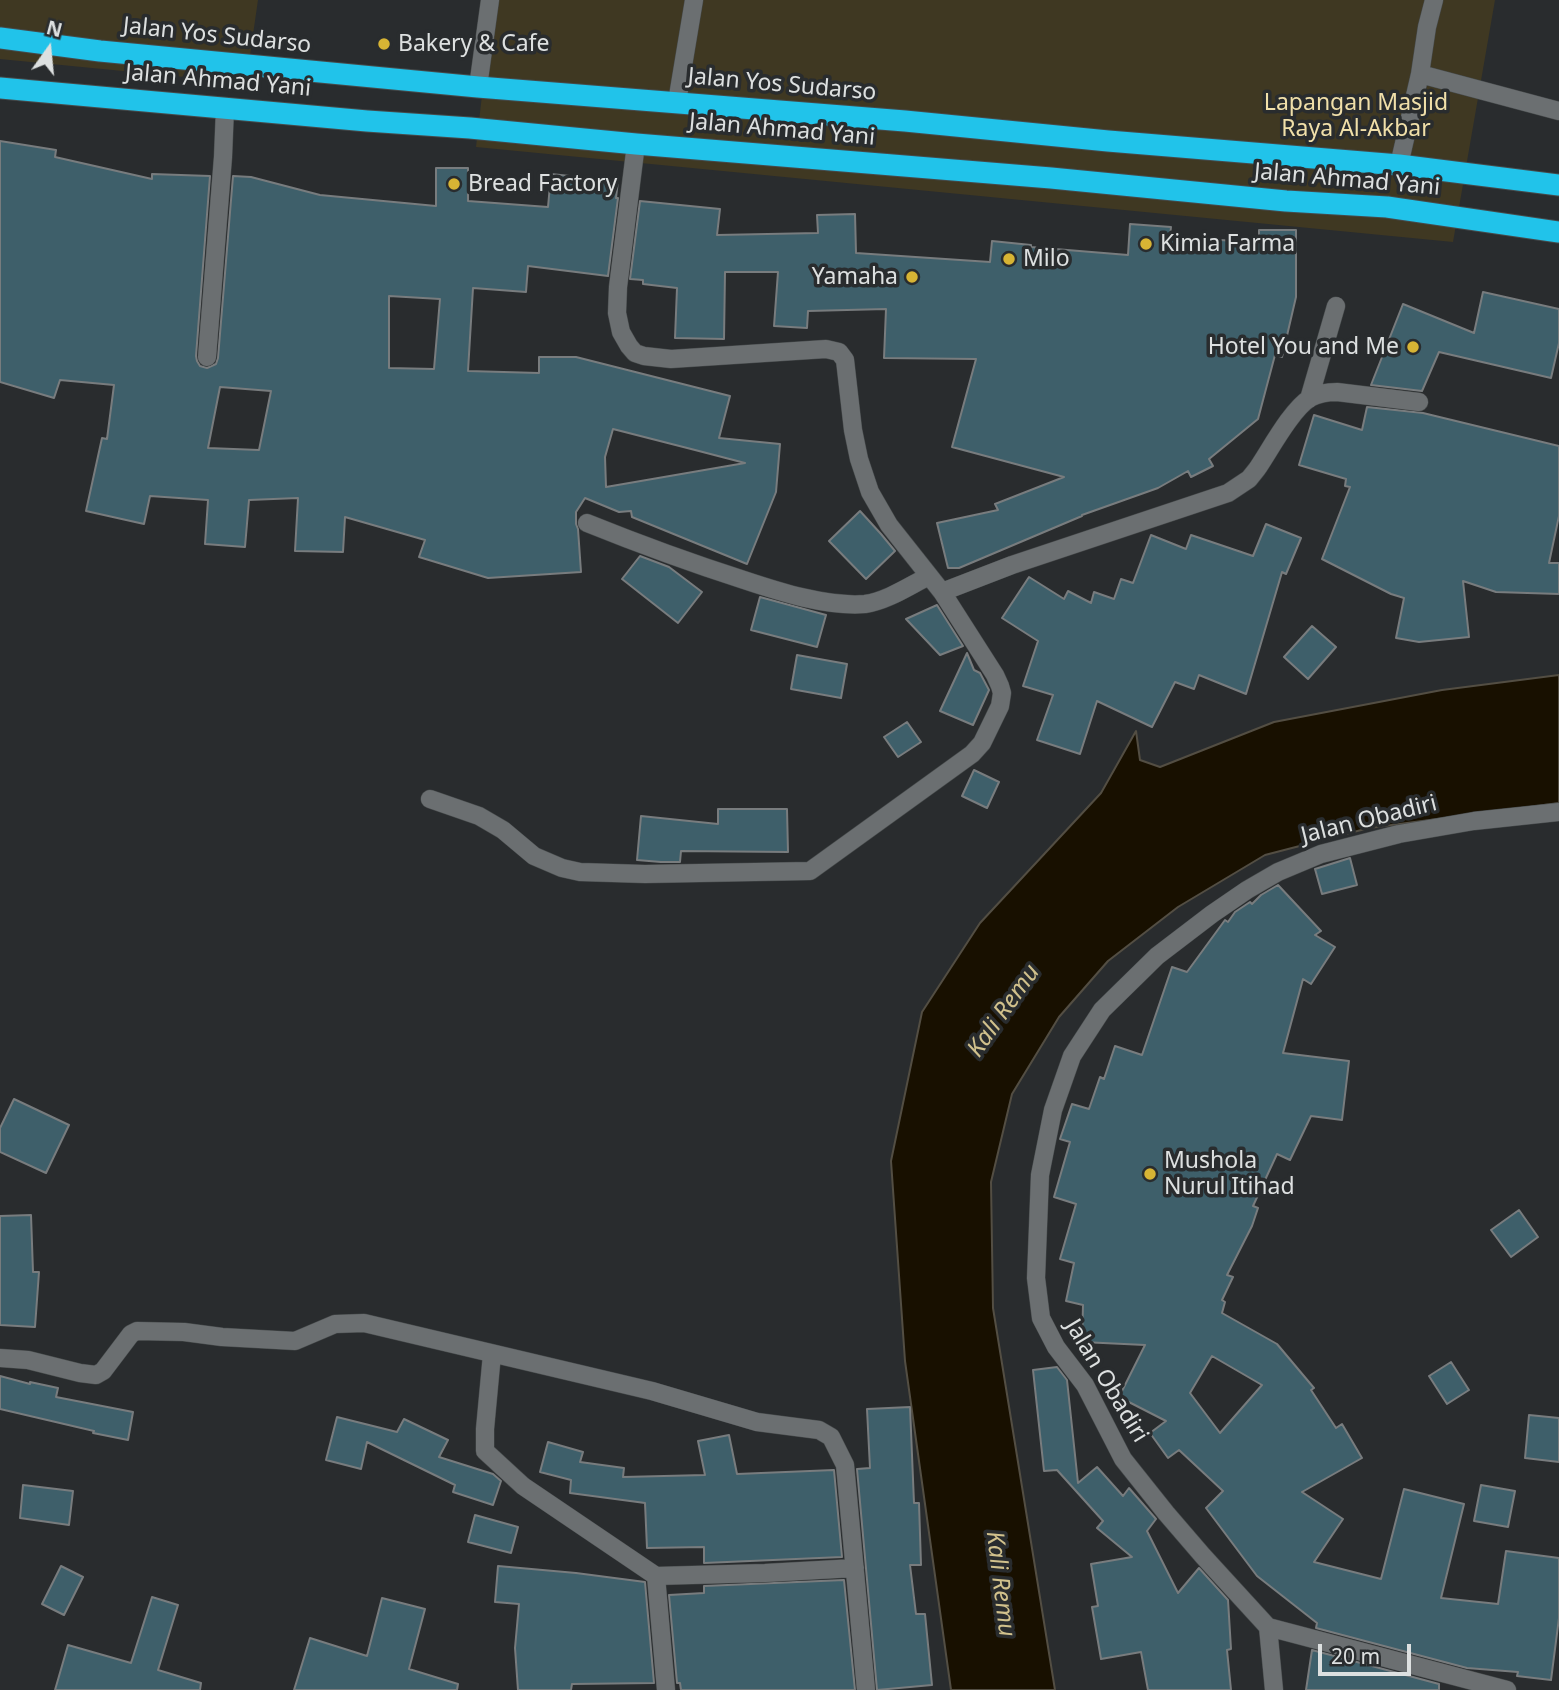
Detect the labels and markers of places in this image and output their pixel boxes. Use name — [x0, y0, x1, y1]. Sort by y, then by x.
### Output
place label: Bakery & Cafe — [398, 30, 549, 58]
marker: Bakery & Cafe — [376, 36, 392, 52]
place label: Bread Factory — [468, 170, 617, 198]
marker: Bread Factory — [446, 176, 462, 192]
place label: Kimia Farma — [1160, 230, 1295, 258]
marker: Kimia Farma — [1138, 236, 1154, 252]
place label: Milo — [1023, 245, 1070, 273]
marker: Milo — [1001, 251, 1017, 267]
place label: Yamaha — [812, 263, 898, 291]
marker: Yamaha — [904, 269, 920, 285]
place label: Hotel You and Me — [1208, 333, 1399, 361]
marker: Hotel You and Me — [1405, 339, 1421, 355]
place label: Mushola Nurul Itihad — [1164, 1147, 1295, 1201]
marker: Mushola Nurul Itihad — [1142, 1166, 1158, 1182]

